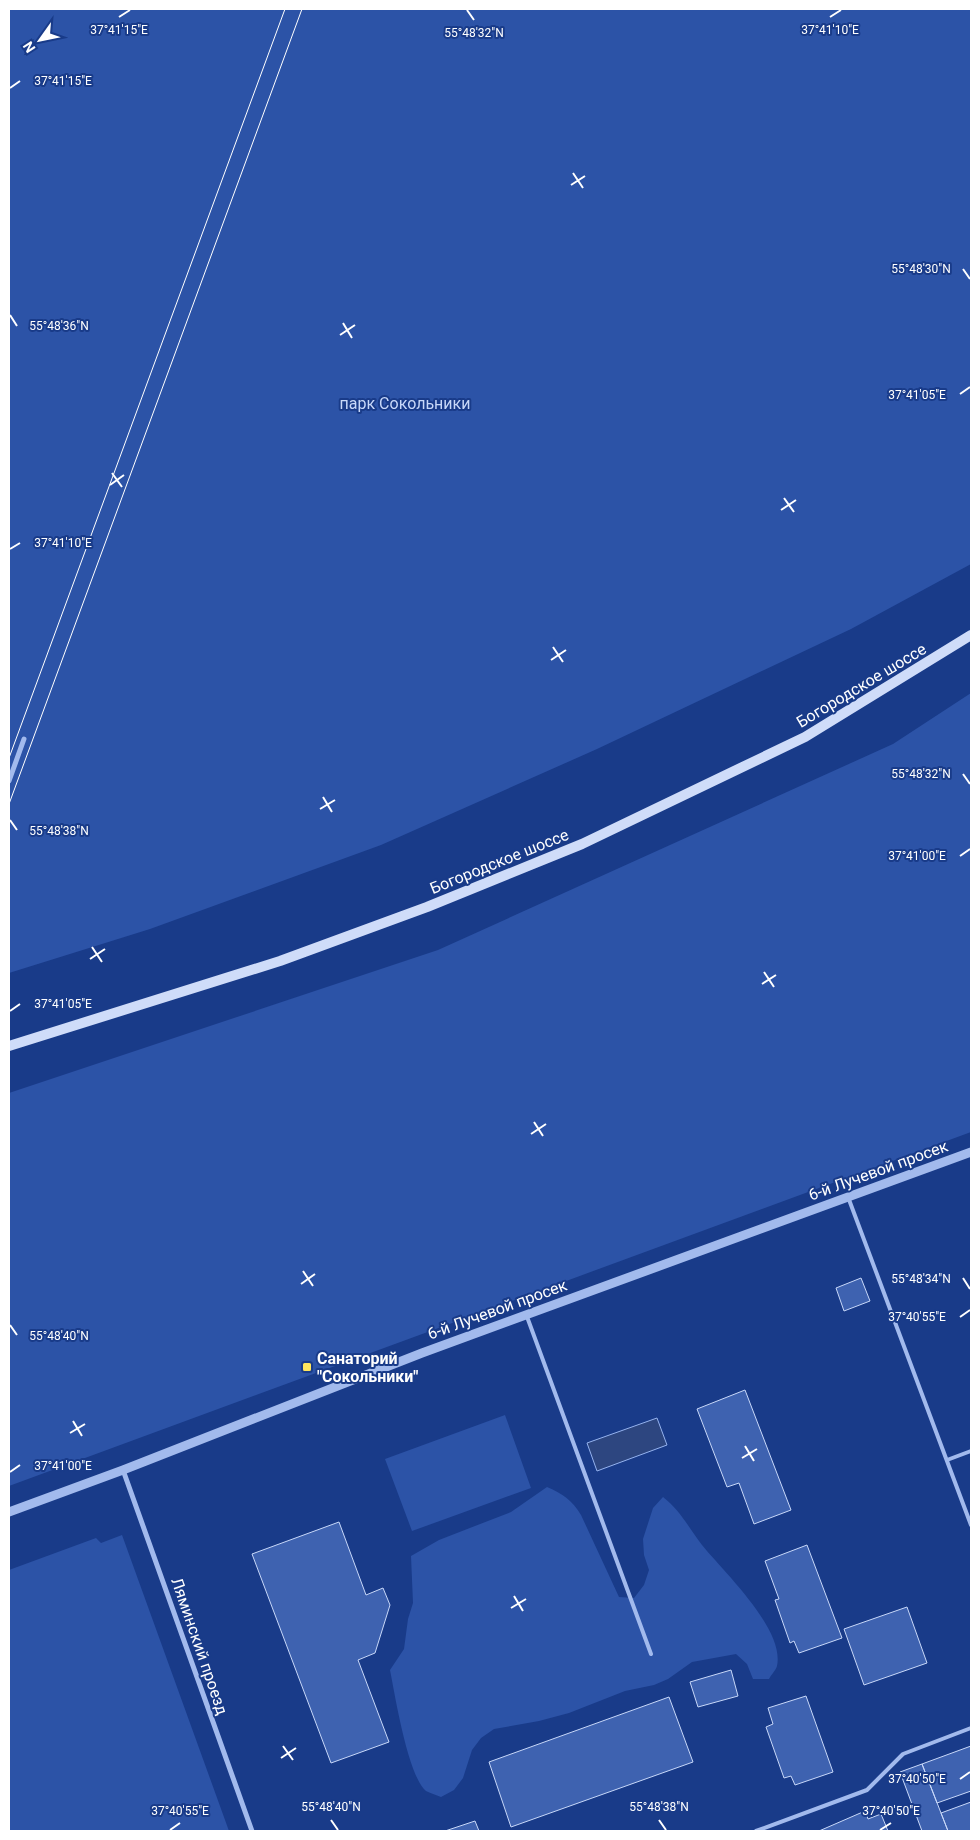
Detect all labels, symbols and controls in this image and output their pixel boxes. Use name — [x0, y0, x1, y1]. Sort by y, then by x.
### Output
north arrow — [15, 15, 65, 65]
text: 37°41'15"E — [90, 23, 148, 37]
text: 37°41'10"E — [801, 23, 859, 37]
text: 55°48'32"N — [444, 26, 504, 40]
text: N — [20, 39, 39, 56]
text: 37°41'15"E — [34, 74, 92, 88]
text: 55°48'30"N — [891, 262, 951, 276]
text: 55°48'36"N — [29, 319, 89, 333]
text: 37°41'05"E — [888, 388, 946, 402]
park label: парк Сокольники — [340, 394, 470, 413]
text: 37°41'10"E — [34, 536, 92, 550]
street label: Богородское шоссе — [793, 639, 930, 732]
text: 55°48'32"N — [891, 767, 951, 781]
text: 55°48'38"N — [29, 824, 89, 838]
street label: Богородское шоссе — [427, 825, 571, 898]
text: 37°41'00"E — [888, 849, 946, 863]
text: 37°41'05"E — [34, 997, 92, 1011]
street label: 6-й Лучевой просек — [806, 1136, 951, 1205]
text: 55°48'34"N — [891, 1272, 951, 1286]
street label: 6-й Лучевой просек — [425, 1275, 570, 1344]
text: 37°40'55"E — [888, 1310, 946, 1324]
text: 55°48'40"N — [29, 1329, 89, 1343]
place label: Санаторий "Сокольники" — [317, 1349, 418, 1386]
marker: Санаторий "Сокольники" — [301, 1361, 313, 1373]
text: 37°41'00"E — [34, 1459, 92, 1473]
street label: Ляминский проезд — [167, 1575, 232, 1717]
text: 37°40'50"E — [888, 1772, 946, 1786]
text: 55°48'40"N — [301, 1800, 361, 1814]
text: 55°48'38"N — [629, 1800, 689, 1814]
text: 37°40'55"E — [151, 1804, 209, 1818]
text: 37°40'50"E — [862, 1804, 920, 1818]

